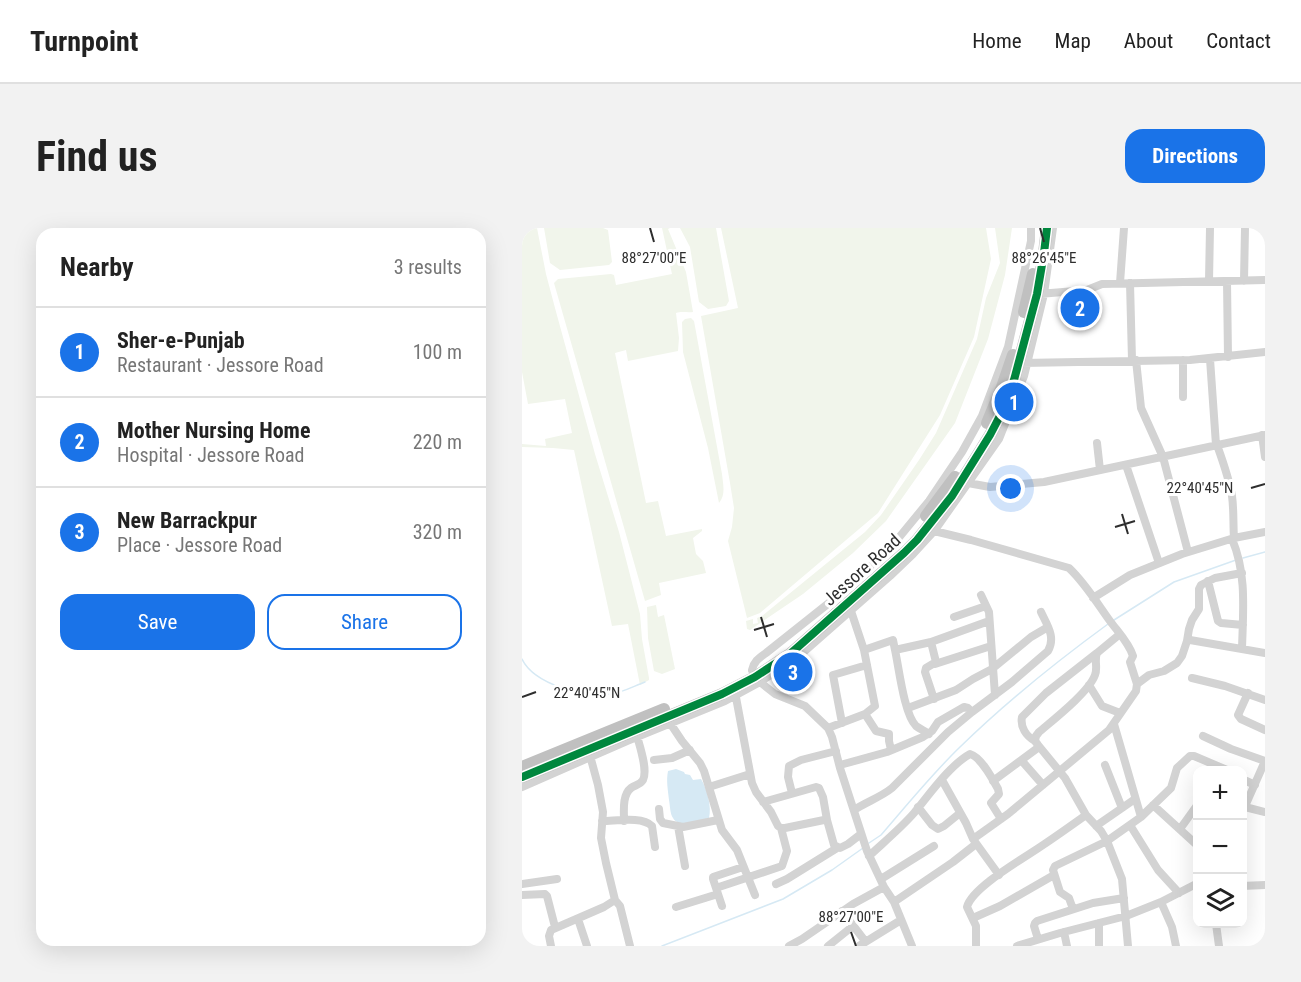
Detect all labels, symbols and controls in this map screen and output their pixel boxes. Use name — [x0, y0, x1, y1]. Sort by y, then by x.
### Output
text: Turnpoint — [30, 25, 138, 58]
text: Home — [972, 29, 1022, 53]
text: Map — [1055, 29, 1091, 53]
text: About — [1124, 29, 1173, 53]
text: Contact — [1206, 29, 1271, 53]
button: Directions — [1125, 129, 1265, 183]
text: Find us — [36, 132, 157, 181]
text: 88°27'00"E — [622, 249, 686, 267]
text: 88°26'45"E — [1012, 249, 1076, 267]
text: Nearby — [60, 252, 134, 282]
text: 3 results — [394, 255, 462, 279]
pin: 2 — [1060, 286, 1100, 331]
text: Sher-e-Punjab — [117, 328, 245, 353]
text: 1 — [74, 340, 85, 364]
text: 100 m — [413, 340, 462, 364]
text: Restaurant · Jessore Road — [117, 353, 324, 377]
pin: 1 — [994, 380, 1034, 424]
text: Mother Nursing Home — [117, 418, 310, 443]
text: 2 — [74, 430, 85, 454]
text: 220 m — [413, 430, 462, 454]
text: Hospital · Jessore Road — [117, 443, 305, 467]
your location — [996, 474, 1025, 503]
text: 22°40'45"N — [1167, 479, 1233, 497]
text: New Barrackpur — [117, 508, 257, 533]
text: 3 — [74, 520, 85, 544]
text: 320 m — [413, 520, 462, 544]
street label: Jessore Road — [819, 529, 905, 610]
text: Place · Jessore Road — [117, 533, 282, 557]
button: Save — [60, 594, 255, 650]
button: Share — [267, 594, 462, 650]
pin: 3 — [774, 650, 812, 694]
text: 22°40'45"N — [554, 684, 620, 702]
map controls — [1193, 766, 1247, 928]
button: + — [1193, 766, 1247, 820]
button: − — [1193, 820, 1247, 874]
button: layers — [1193, 874, 1247, 928]
text: 88°27'00"E — [819, 908, 883, 926]

